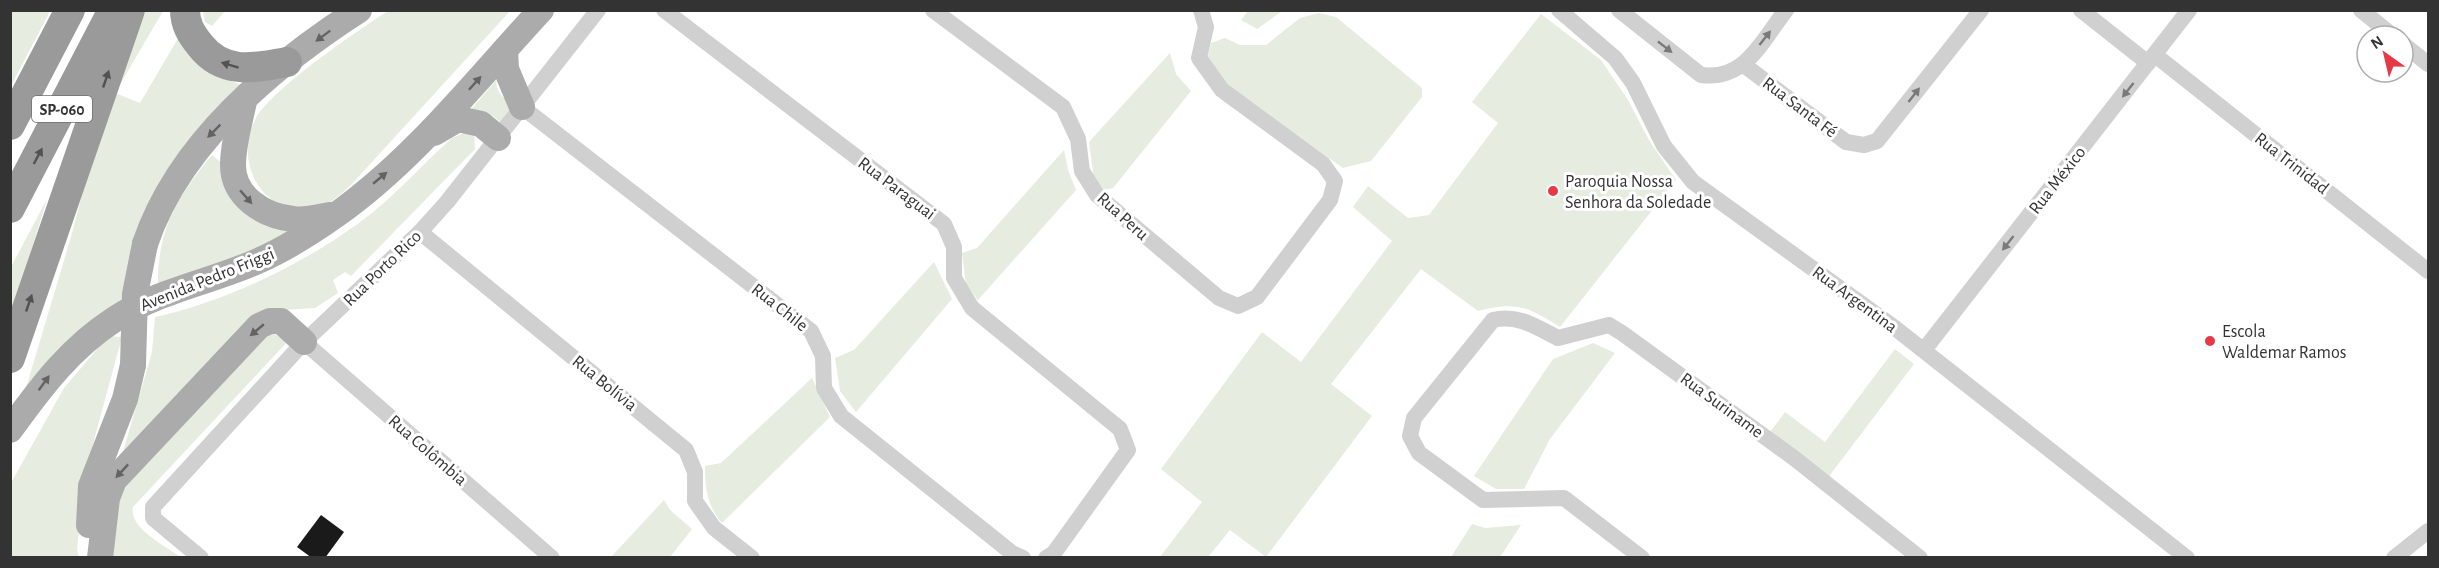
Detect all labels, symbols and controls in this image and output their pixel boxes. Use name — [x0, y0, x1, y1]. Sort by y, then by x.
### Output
north arrow — [2355, 24, 2415, 84]
one-way arrow — [315, 29, 330, 41]
one-way arrow — [1758, 30, 1770, 45]
text: N — [2368, 33, 2386, 52]
one-way arrow — [1657, 40, 1673, 53]
one-way arrow — [221, 60, 239, 69]
one-way arrow — [102, 70, 112, 88]
street label: Rua Santa Fé — [1759, 74, 1840, 142]
one-way arrow — [468, 76, 481, 91]
one-way arrow — [2122, 82, 2134, 97]
one-way arrow — [1907, 88, 1919, 103]
road number: SP-060 — [32, 96, 92, 122]
one-way arrow — [207, 123, 221, 138]
street label: Rua Trinidad — [2251, 129, 2332, 198]
street label: Rua México — [2026, 143, 2090, 218]
one-way arrow — [32, 147, 42, 165]
street label: Rua Paraguai — [854, 154, 938, 224]
one-way arrow — [372, 172, 387, 185]
place label: Paroquia Nossa Senhora da Soledade — [1565, 173, 1711, 212]
marker: Paroquia Nossa Senhora da Soledade — [1546, 184, 1560, 198]
one-way arrow — [239, 189, 253, 204]
street label: Rua Peru — [1093, 189, 1151, 244]
street label: Rua Porto Rico — [340, 227, 425, 310]
one-way arrow — [2002, 236, 2014, 251]
street label: Avenida Pedro Friggi — [138, 245, 277, 315]
street label: Rua Argentina — [1809, 263, 1900, 337]
street label: Rua Chile — [748, 280, 811, 335]
one-way arrow — [25, 294, 35, 312]
place label: Escola Waldemar Ramos — [2222, 323, 2346, 362]
one-way arrow — [249, 324, 264, 337]
marker: Escola Waldemar Ramos — [2203, 334, 2217, 348]
street label: Rua Bolívia — [569, 352, 640, 415]
street label: Rua Suriname — [1677, 370, 1766, 442]
one-way arrow — [38, 376, 50, 392]
street label: Rua Colômbia — [385, 412, 470, 489]
one-way arrow — [115, 464, 129, 479]

